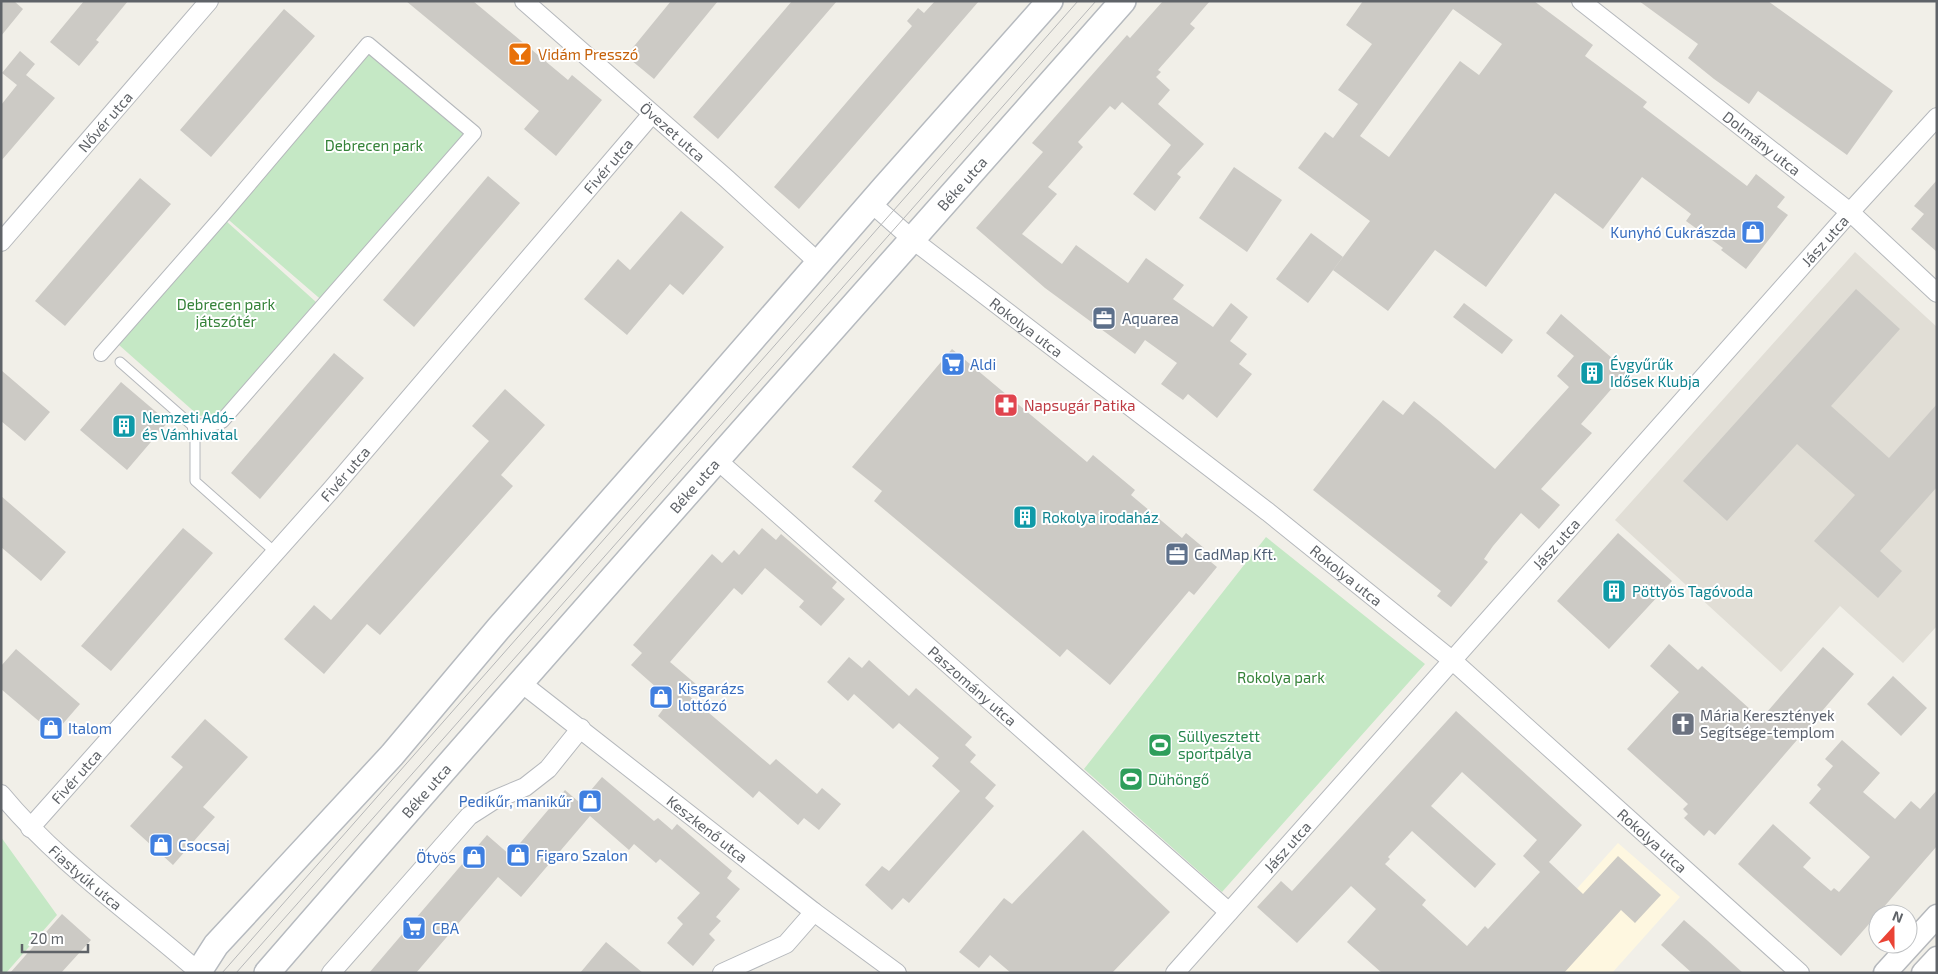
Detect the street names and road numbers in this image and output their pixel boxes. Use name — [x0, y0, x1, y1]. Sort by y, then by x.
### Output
street label: Nővér utca — [74, 88, 136, 155]
street label: Övezet utca — [637, 98, 709, 165]
street label: Dolmány utca — [1719, 107, 1804, 179]
street label: Fivér utca — [579, 134, 636, 197]
street label: Béke utca — [933, 153, 990, 214]
street label: Jász utca — [1797, 211, 1852, 270]
street label: Rokolya utca — [986, 293, 1067, 361]
street label: Fivér utca — [316, 443, 373, 505]
street label: Béke utca — [665, 455, 723, 516]
street label: Jász utca — [1529, 514, 1583, 573]
street label: Rokolya utca — [1307, 541, 1386, 610]
street label: Paszomány utca — [925, 642, 1020, 729]
street label: Fivér utca — [47, 746, 105, 807]
street label: Béke utca — [397, 760, 454, 821]
street label: Keszkenő utca — [663, 791, 752, 866]
street label: Rokolya utca — [1614, 805, 1691, 876]
street label: Jász utca — [1260, 817, 1314, 876]
street label: Fiastyúk utca — [46, 841, 126, 914]

